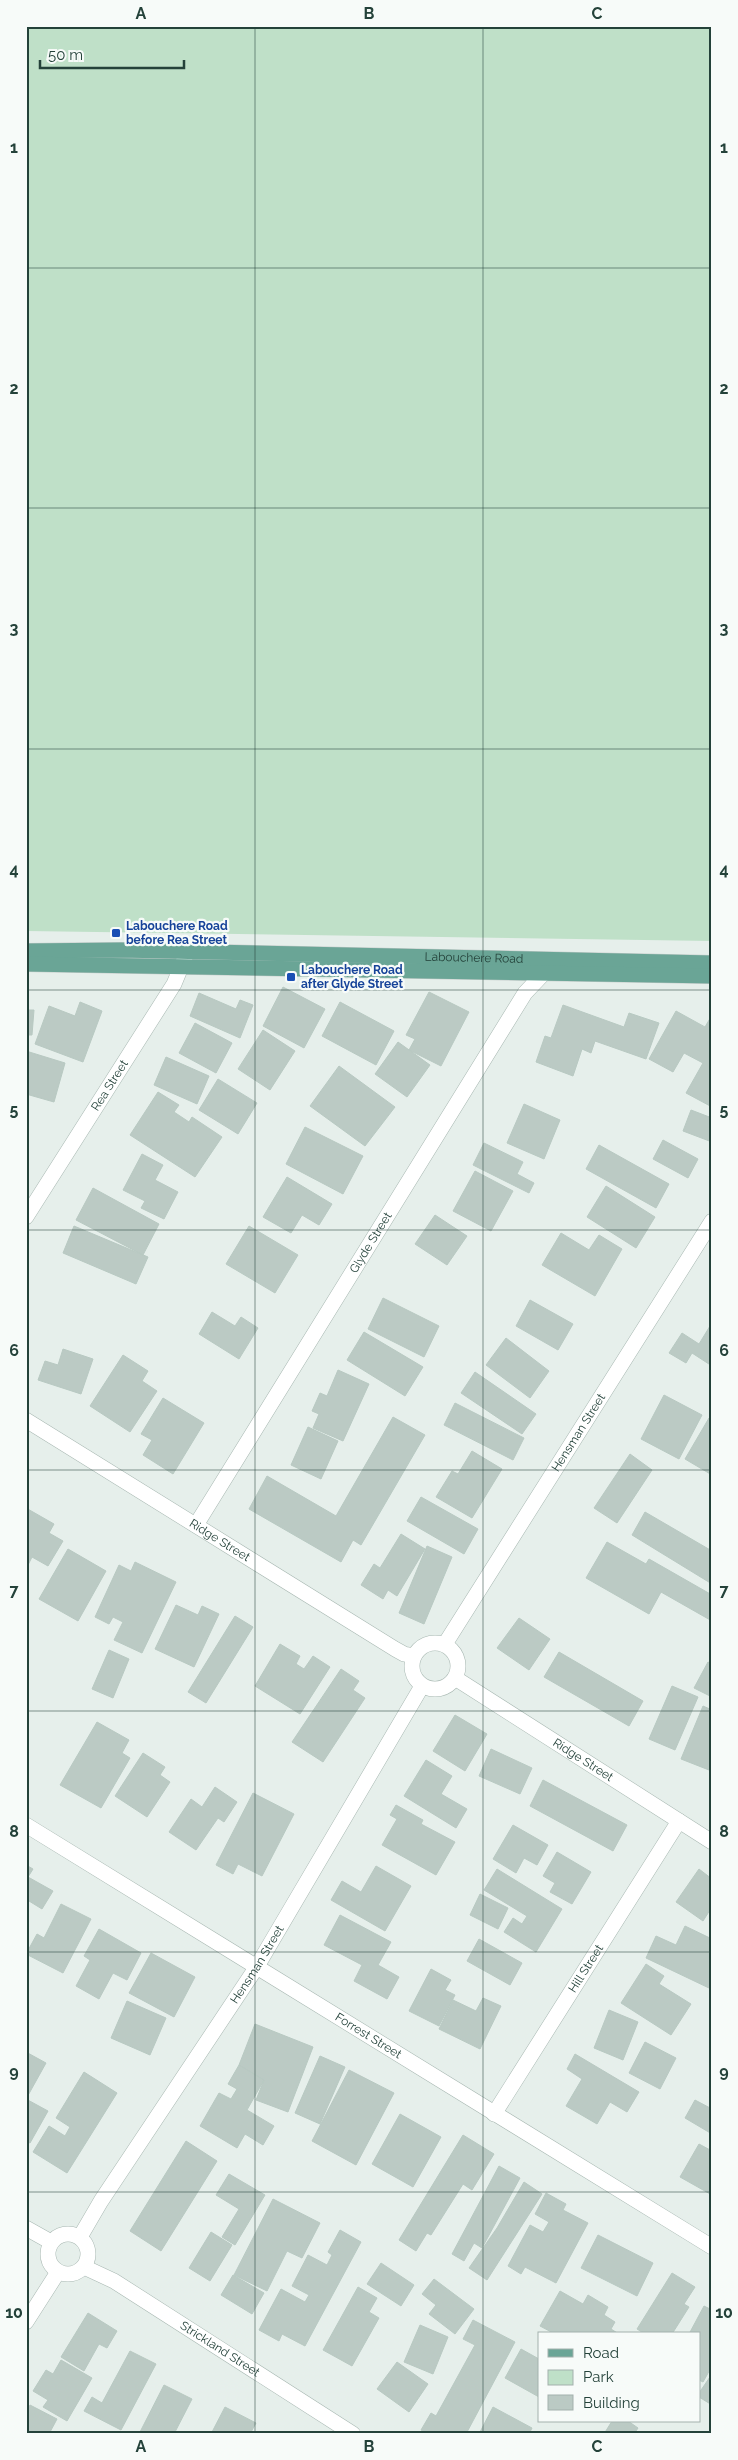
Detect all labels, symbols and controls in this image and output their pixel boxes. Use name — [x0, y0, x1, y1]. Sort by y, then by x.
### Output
text: A — [136, 4, 147, 23]
text: B — [364, 4, 375, 23]
text: C — [592, 4, 603, 23]
scale bar — [40, 38, 184, 70]
text: 50 m — [48, 46, 83, 64]
text: 1 — [10, 138, 18, 157]
text: 1 — [720, 138, 728, 157]
text: 2 — [9, 379, 19, 398]
text: 2 — [719, 379, 729, 398]
text: 3 — [10, 619, 19, 638]
text: 3 — [720, 619, 729, 638]
text: 4 — [9, 860, 19, 879]
text: 4 — [719, 860, 729, 879]
place label: Labouchere Road before Rea Street — [126, 919, 228, 947]
marker: Labouchere Road before Rea Street — [110, 927, 122, 939]
street label: Labouchere Road — [424, 950, 523, 966]
place label: Labouchere Road after Glyde Street — [301, 963, 403, 991]
marker: Labouchere Road after Glyde Street — [285, 971, 297, 983]
street label: Rea Street — [88, 1057, 131, 1113]
text: 5 — [10, 1100, 19, 1119]
text: 5 — [720, 1100, 729, 1119]
street label: Glyde Street — [347, 1210, 395, 1276]
text: 6 — [9, 1341, 19, 1360]
text: 6 — [719, 1341, 729, 1360]
street label: Hensman Street — [549, 1391, 608, 1474]
street label: Ridge Street — [187, 1516, 253, 1564]
text: 7 — [10, 1581, 19, 1600]
text: 7 — [720, 1581, 729, 1600]
street label: Ridge Street — [550, 1735, 616, 1784]
text: 8 — [9, 1822, 19, 1841]
text: 8 — [719, 1822, 729, 1841]
street label: Hensman Street — [227, 1923, 287, 2006]
street label: Hill Street — [565, 1942, 606, 1995]
street label: Forrest Street — [333, 2010, 404, 2061]
text: 9 — [9, 2062, 19, 2081]
text: 9 — [719, 2062, 729, 2081]
text: 10 — [5, 2303, 23, 2322]
text: 10 — [715, 2303, 733, 2322]
street label: Strickland Street — [178, 2318, 262, 2379]
legend — [538, 2332, 700, 2422]
text: Road — [583, 2344, 619, 2362]
text: Park — [583, 2368, 614, 2386]
text: Building — [583, 2394, 640, 2412]
text: A — [136, 2437, 147, 2456]
text: B — [364, 2437, 375, 2456]
text: C — [592, 2437, 603, 2456]

